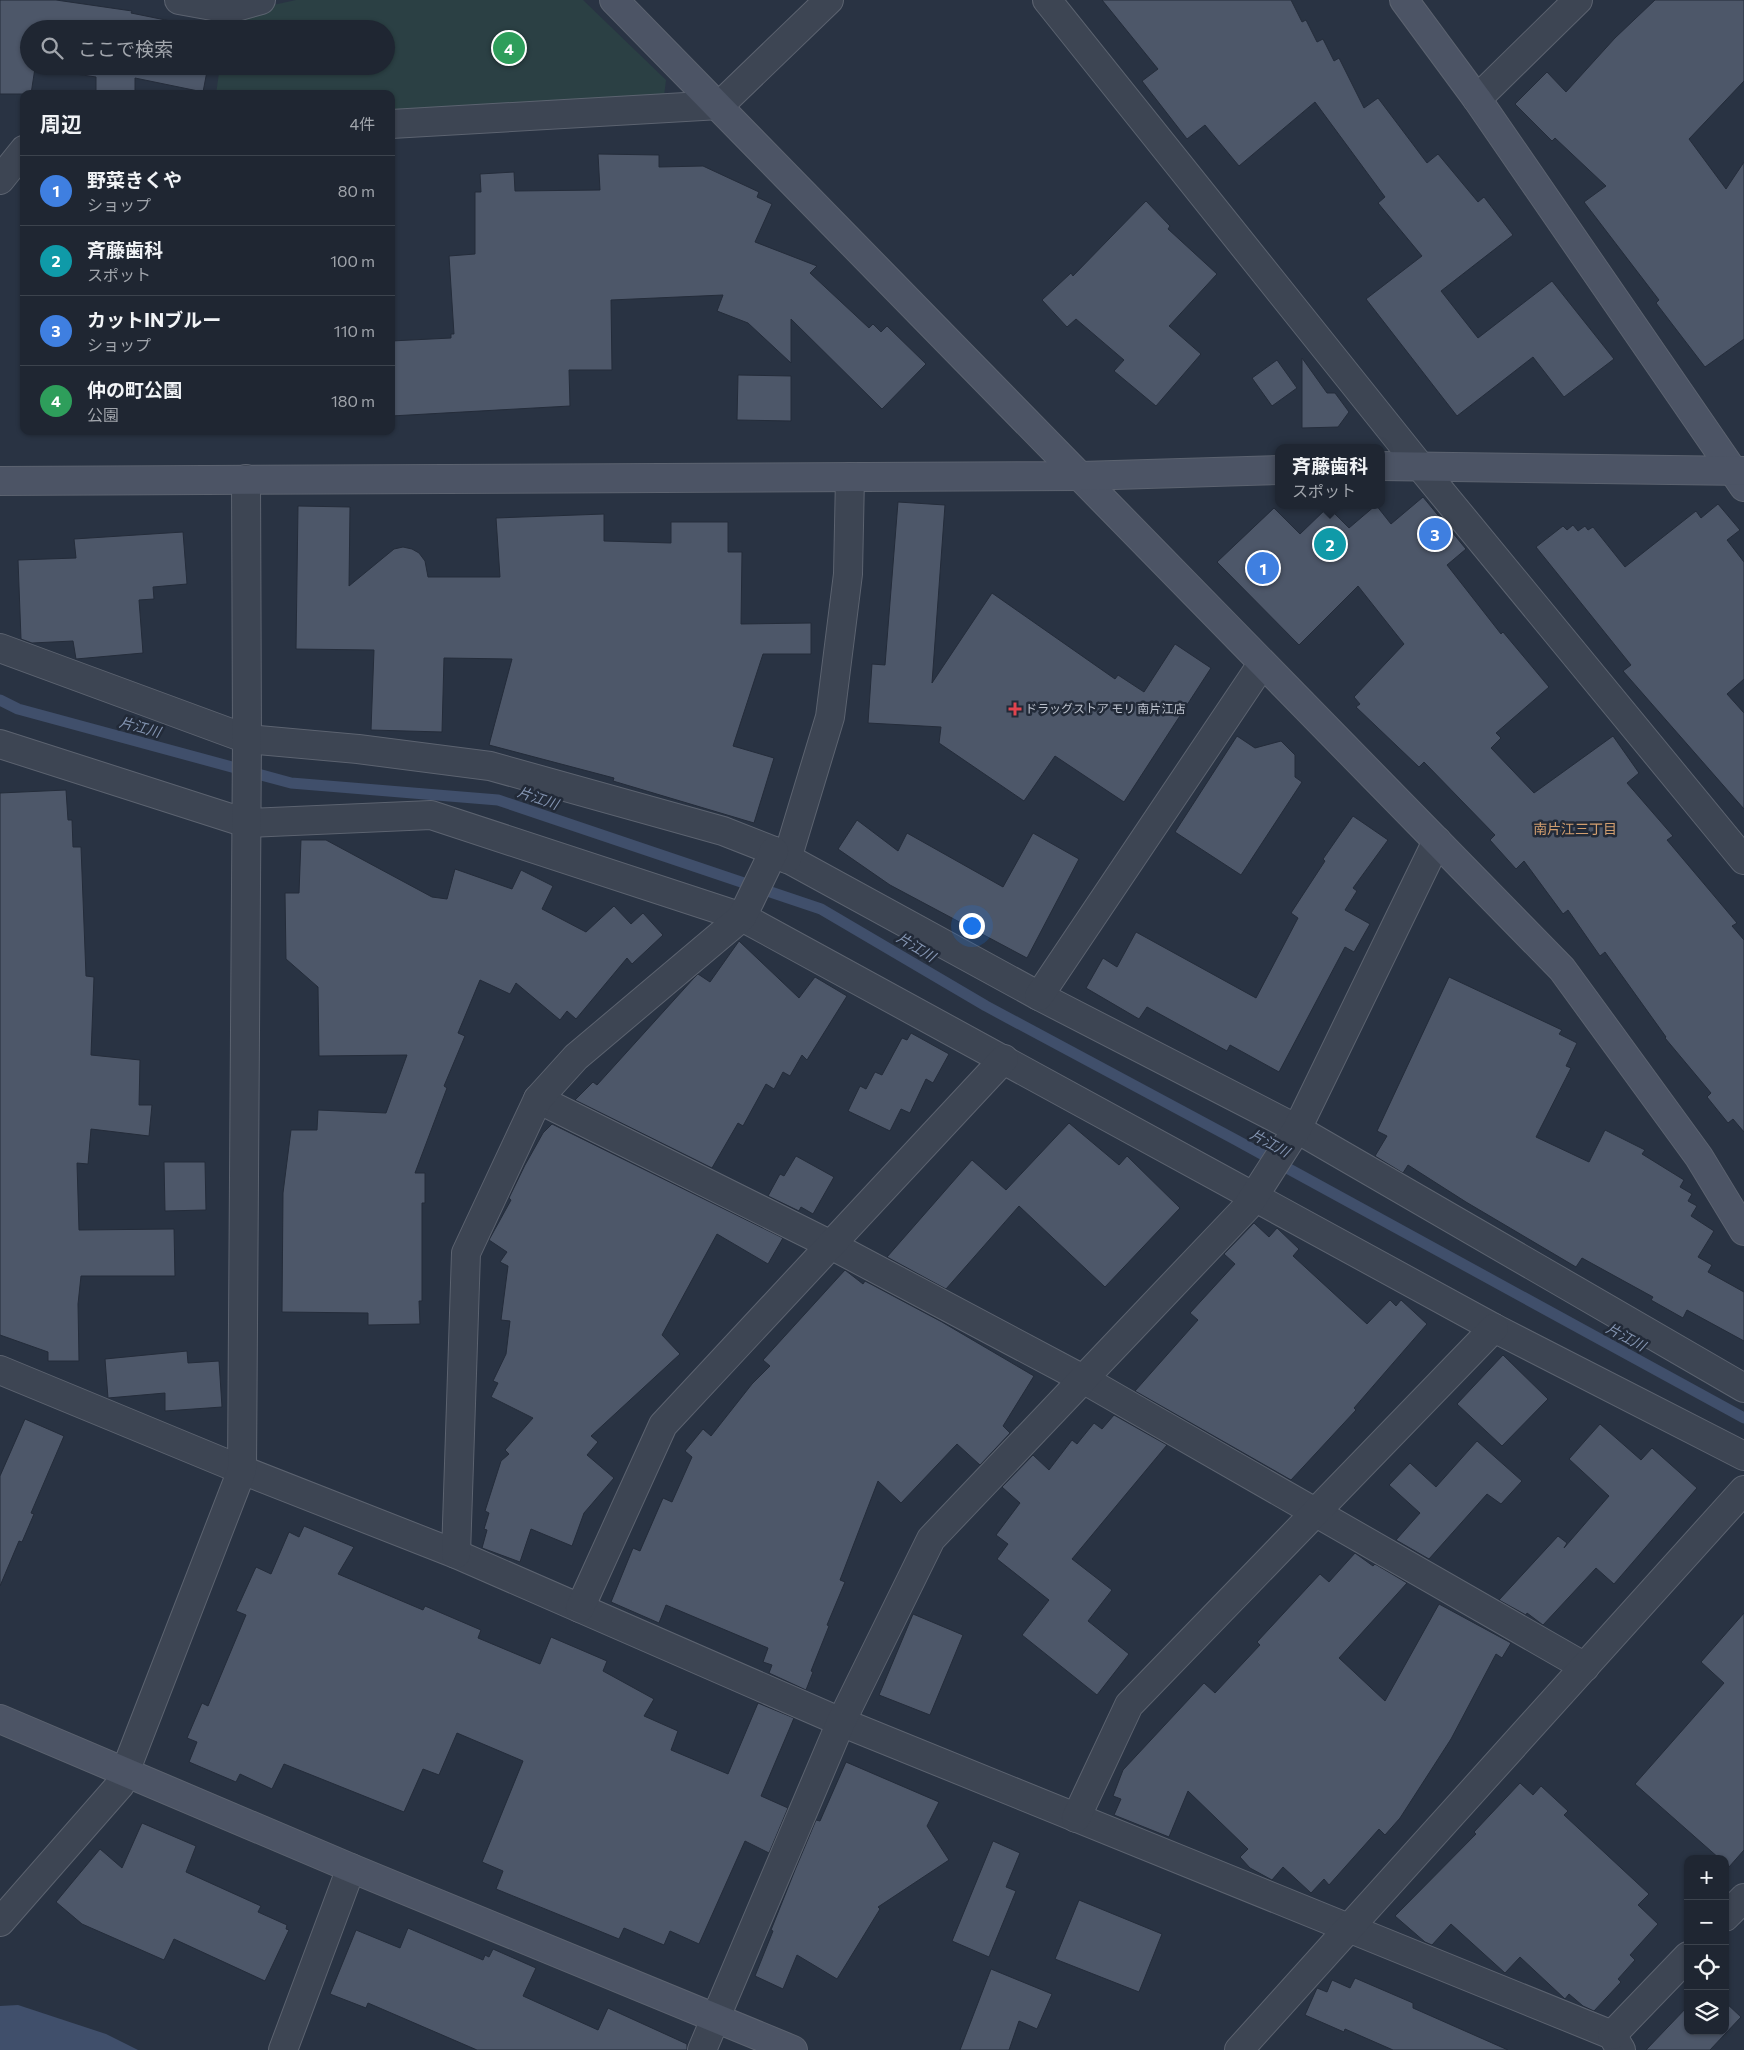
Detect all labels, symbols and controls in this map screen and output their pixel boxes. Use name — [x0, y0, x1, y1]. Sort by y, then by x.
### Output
search box — [20, 20, 395, 75]
pin: 4 — [493, 29, 525, 67]
icon: search — [38, 34, 66, 62]
text: ここで検索 — [78, 37, 173, 60]
text: 周辺 — [40, 111, 82, 136]
text: 4件 — [349, 114, 375, 133]
text: 野菜きくや — [87, 168, 182, 191]
text: 1 — [52, 181, 60, 200]
text: 80 m — [338, 181, 375, 200]
text: ショップ — [87, 195, 151, 214]
text: 斉藤歯科 — [87, 238, 163, 261]
text: 2 — [51, 251, 61, 270]
text: 100 m — [330, 251, 375, 270]
text: スポット — [87, 265, 151, 284]
text: カットINブルー — [87, 308, 221, 331]
text: 3 — [51, 321, 61, 340]
text: 110 m — [334, 321, 375, 340]
text: ショップ — [87, 335, 151, 354]
text: 仲の町公園 — [87, 378, 182, 401]
text: 4 — [51, 391, 61, 410]
text: 180 m — [331, 391, 375, 410]
text: 公園 — [87, 405, 119, 424]
popup — [1275, 444, 1385, 509]
text: 斉藤歯科 — [1292, 454, 1368, 477]
text: スポット — [1292, 481, 1356, 500]
pin: 3 — [1419, 515, 1451, 553]
pin: 2 — [1314, 525, 1346, 563]
pin: 1 — [1247, 549, 1279, 587]
place label: ドラッグストア モリ 南片江店 — [1025, 701, 1186, 715]
marker: ドラッグストア モリ 南片江店 — [1009, 703, 1021, 715]
water label: 片江川 — [118, 713, 165, 741]
water label: 片江川 — [516, 783, 563, 813]
district label: 南片江三丁目 — [1533, 820, 1617, 837]
your location — [959, 913, 985, 939]
water label: 片江川 — [894, 928, 940, 966]
water label: 片江川 — [1248, 1125, 1295, 1161]
water label: 片江川 — [1604, 1319, 1651, 1355]
map controls — [1684, 1855, 1729, 2035]
button: + — [1684, 1855, 1729, 1900]
button: − — [1684, 1900, 1729, 1945]
button: locate — [1684, 1945, 1729, 1990]
button: layers — [1684, 1990, 1729, 2035]

